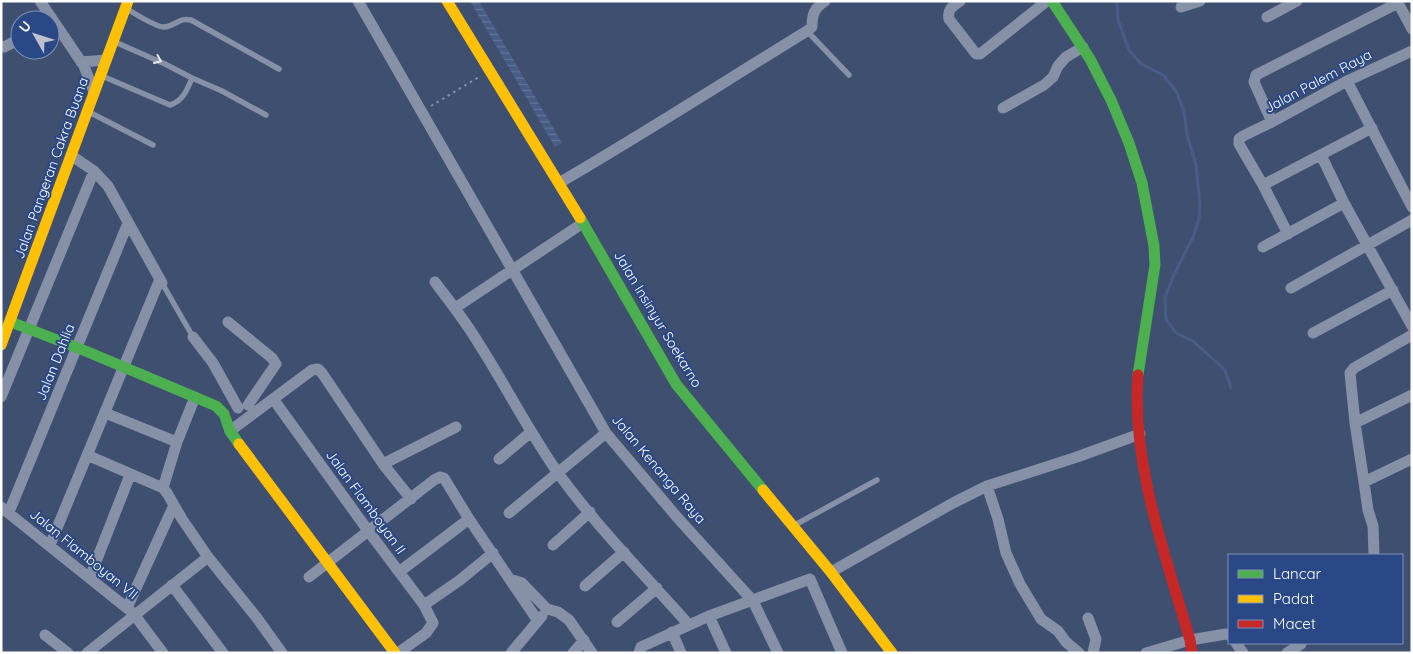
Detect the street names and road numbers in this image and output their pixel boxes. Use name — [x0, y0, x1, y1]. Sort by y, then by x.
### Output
street label: Jalan Palem Raya — [1261, 45, 1375, 117]
street label: Jalan Pangeran Cakra Buana — [10, 75, 92, 261]
street label: Jalan Insinyur Soekarno — [610, 247, 706, 391]
street label: Jalan Dahlia — [31, 321, 79, 403]
street label: Jalan Kenanga Raya — [608, 411, 710, 527]
street label: Jalan Flamboyan II — [322, 446, 410, 558]
street label: Jalan Flamboyan VII — [26, 505, 142, 603]

